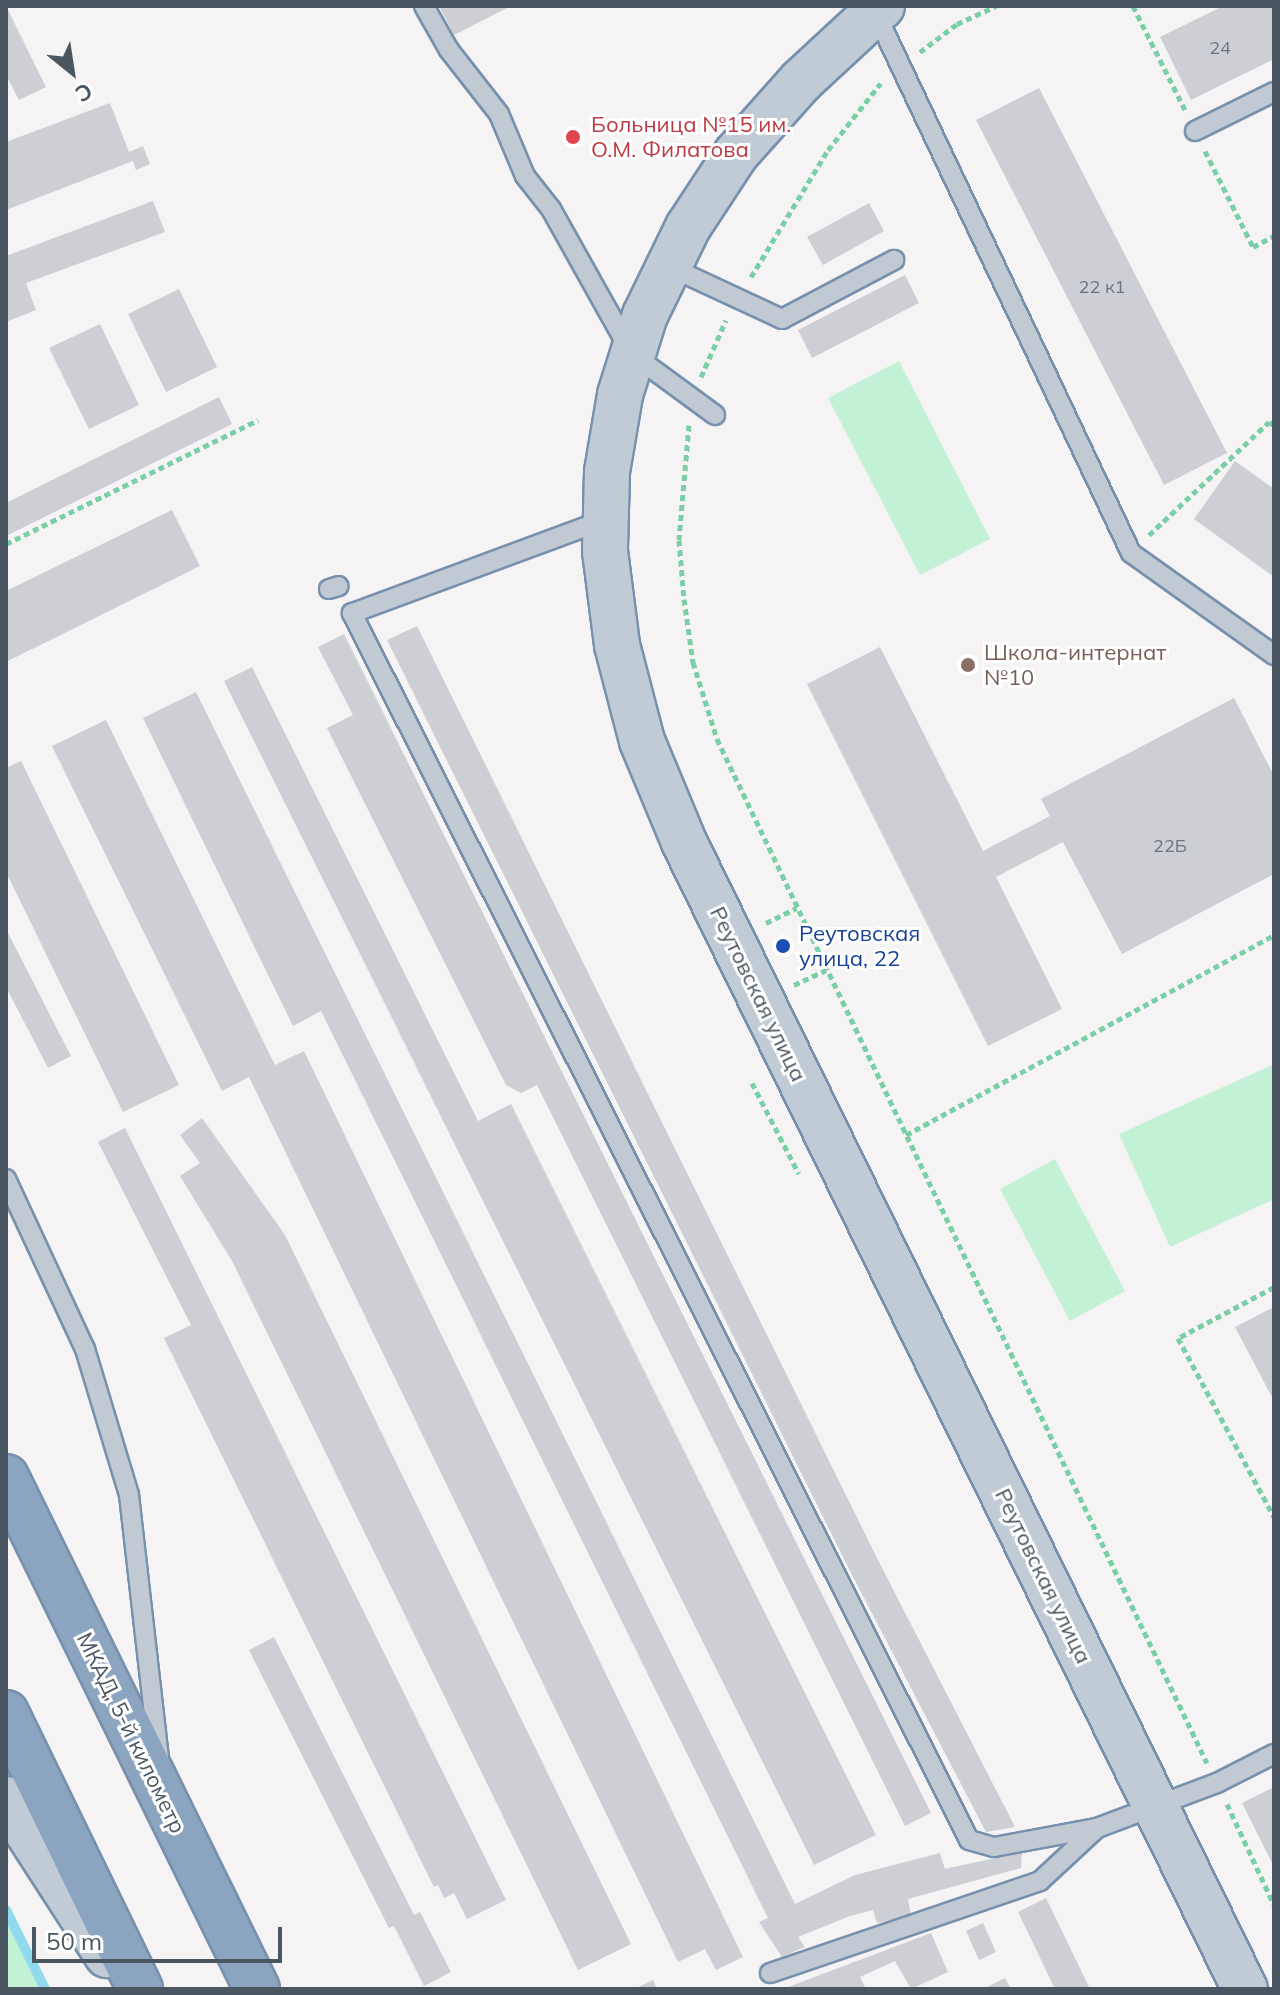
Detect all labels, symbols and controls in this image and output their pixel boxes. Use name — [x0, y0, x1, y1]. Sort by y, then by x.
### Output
north arrow — [32, 32, 112, 112]
house number: 24 — [1209, 37, 1231, 59]
text: С — [70, 77, 98, 109]
place label: Больница №15 им. О.М. Филатова — [591, 111, 791, 162]
marker: Больница №15 им. О.М. Филатова — [562, 126, 584, 148]
house number: 22 к1 — [1079, 276, 1125, 298]
place label: Школа-интернат №10 — [984, 639, 1166, 690]
marker: Школа-интернат №10 — [959, 656, 977, 674]
house number: 22Б — [1153, 835, 1187, 857]
street label: Реутовская улица — [704, 902, 812, 1086]
place label: Реутовская улица, 22 — [799, 920, 920, 972]
marker: Реутовская улица, 22 — [774, 937, 792, 955]
street label: Реутовская улица — [989, 1484, 1097, 1668]
street label: МКАД, 5-й километр — [71, 1628, 191, 1838]
scale bar — [36, 1911, 286, 1961]
text: 50 m — [46, 1926, 102, 1956]

